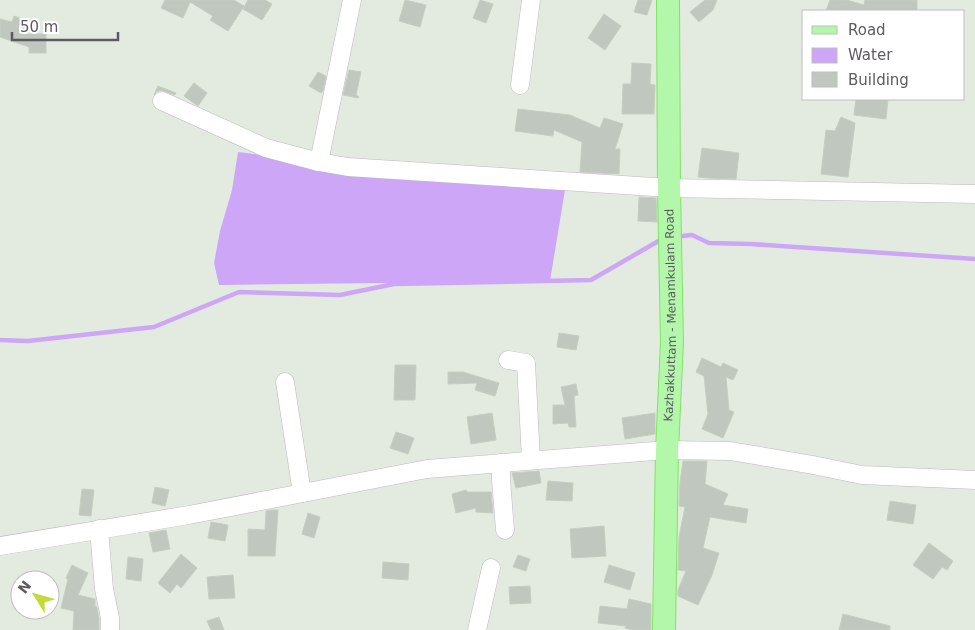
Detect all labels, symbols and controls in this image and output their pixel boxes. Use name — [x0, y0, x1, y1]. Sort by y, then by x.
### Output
scale bar — [12, 10, 119, 42]
legend — [802, 10, 965, 100]
text: 50 m — [20, 18, 58, 36]
text: Road — [848, 21, 886, 39]
text: Water — [848, 46, 893, 64]
text: Building — [848, 71, 909, 89]
street label: Kazhakkuttam - Menamkulam Road — [661, 209, 679, 422]
north arrow — [10, 570, 60, 620]
text: N — [15, 578, 35, 597]

